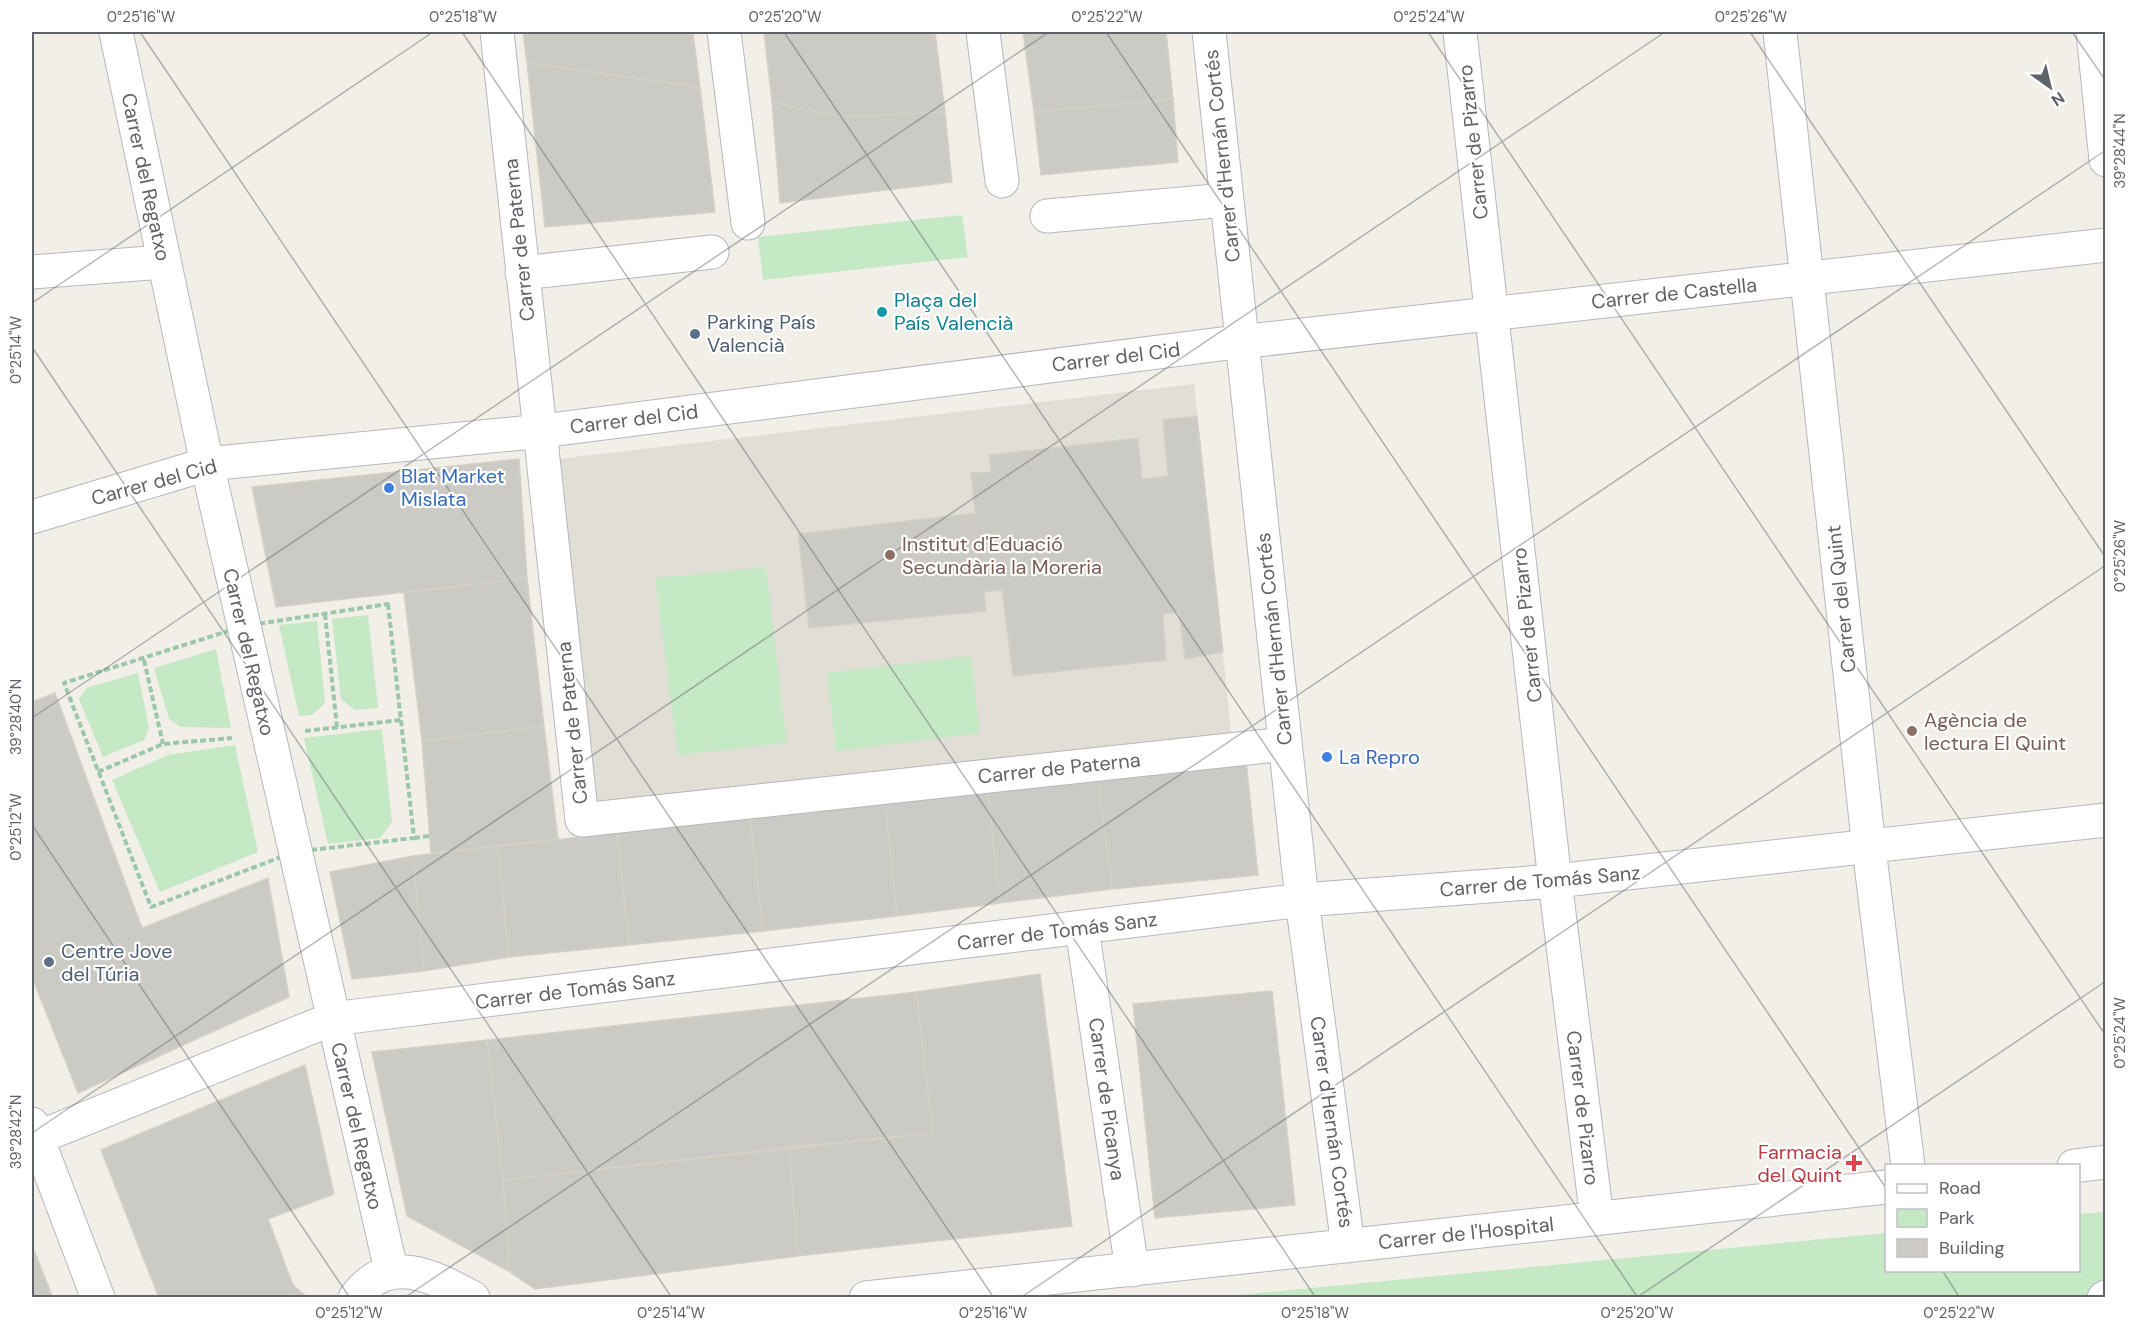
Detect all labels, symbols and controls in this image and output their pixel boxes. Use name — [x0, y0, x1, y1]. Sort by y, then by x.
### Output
text: 0°25'16"W — [107, 7, 176, 27]
text: 0°25'18"W — [429, 7, 497, 27]
text: 0°25'20"W — [749, 7, 822, 27]
text: 0°25'22"W — [1071, 7, 1143, 27]
text: 0°25'24"W — [1393, 7, 1465, 27]
text: 0°25'26"W — [1715, 7, 1788, 27]
street label: Carrer d'Hernán Cortés — [1198, 48, 1246, 264]
north arrow — [2020, 57, 2080, 117]
street label: Carrer de Pizarro — [1452, 63, 1494, 221]
text: N — [2047, 87, 2069, 111]
street label: Carrer del Regatxo — [116, 91, 176, 263]
text: 39°28'44"N — [2110, 113, 2130, 189]
street label: Carrer de Paterna — [498, 157, 540, 323]
street label: Carrer de Castella — [1590, 271, 1758, 315]
place label: Plaça del País Valencià — [894, 287, 1013, 336]
marker: Plaça del País Valencià — [875, 305, 889, 319]
place label: Parking País Valencià — [707, 309, 816, 358]
text: 0°25'14"W — [6, 316, 26, 384]
marker: Parking País Valencià — [688, 327, 702, 341]
street label: Carrer del Cid — [1050, 336, 1182, 378]
street label: Carrer del Cid — [568, 398, 700, 440]
street label: Carrer del Cid — [88, 453, 220, 511]
place label: Blat Market Mislata — [401, 463, 505, 512]
marker: Blat Market Mislata — [382, 481, 396, 495]
text: 0°25'26"W — [2110, 519, 2130, 592]
street label: Carrer del Quint — [1820, 524, 1862, 674]
place label: Institut d'Eduació Secundària la Moreria — [902, 531, 1102, 580]
street label: Carrer d'Hernán Cortés — [1250, 531, 1298, 747]
street label: Carrer de Pizarro — [1506, 546, 1548, 704]
marker: Institut d'Eduació Secundària la Moreria — [883, 548, 897, 562]
street label: Carrer del Regatxo — [217, 566, 281, 738]
street label: Carrer de Paterna — [551, 640, 593, 806]
text: 39°28'40"N — [6, 679, 26, 755]
place label: Agència de lectura El Quint — [1924, 707, 2066, 756]
marker: Agència de lectura El Quint — [1905, 724, 1919, 738]
place label: La Repro — [1339, 744, 1420, 770]
street label: Carrer de Paterna — [976, 747, 1142, 789]
marker: La Repro — [1320, 750, 1334, 764]
text: 0°25'12"W — [6, 793, 26, 861]
street label: Carrer de Tomás Sanz — [1439, 859, 1641, 903]
street label: Carrer de Tomás Sanz — [955, 906, 1159, 956]
place label: Centre Jove del Túria — [61, 938, 173, 987]
marker: Centre Jove del Túria — [42, 955, 56, 969]
street label: Carrer de Tomás Sanz — [473, 965, 677, 1015]
text: 0°25'24"W — [2110, 997, 2130, 1069]
street label: Carrer d'Hernán Cortés — [1304, 1014, 1360, 1230]
street label: Carrer de Picanya — [1083, 1016, 1131, 1182]
street label: Carrer de Pizarro — [1561, 1029, 1605, 1187]
street label: Carrer del Regatxo — [325, 1040, 389, 1212]
text: 39°28'42"N — [6, 1095, 26, 1169]
place label: Farmacia del Quint — [1757, 1139, 1842, 1188]
marker: Farmacia del Quint — [1847, 1156, 1861, 1170]
legend — [1885, 1164, 2080, 1272]
text: Road — [1939, 1176, 1981, 1200]
text: Park — [1939, 1206, 1975, 1230]
street label: Carrer de l'Hospital — [1377, 1211, 1555, 1255]
text: Building — [1939, 1236, 2004, 1260]
text: 0°25'12"W — [315, 1303, 383, 1323]
text: 0°25'14"W — [637, 1303, 705, 1323]
text: 0°25'16"W — [959, 1303, 1028, 1323]
text: 0°25'18"W — [1281, 1303, 1349, 1323]
text: 0°25'20"W — [1601, 1303, 1674, 1323]
text: 0°25'22"W — [1923, 1303, 1995, 1323]

